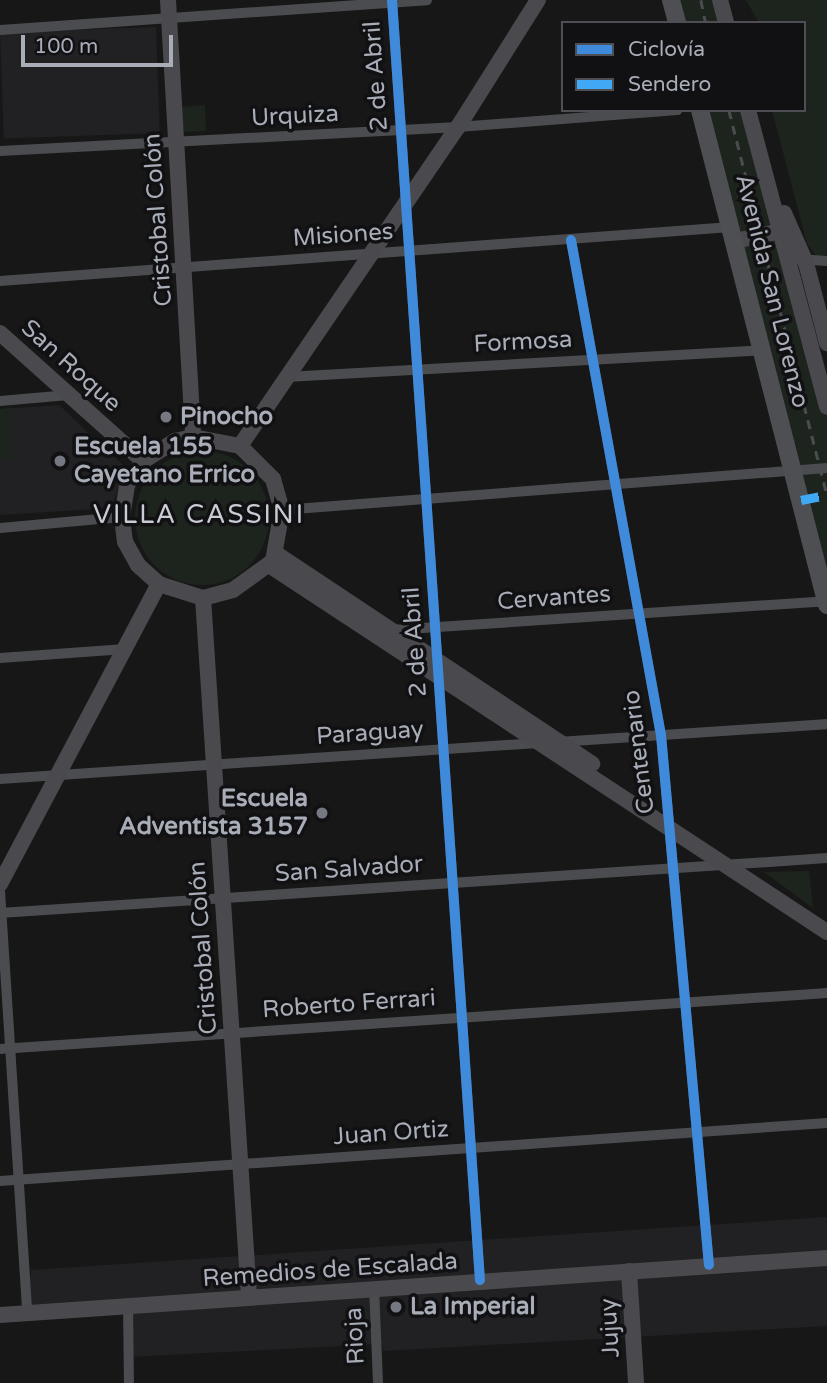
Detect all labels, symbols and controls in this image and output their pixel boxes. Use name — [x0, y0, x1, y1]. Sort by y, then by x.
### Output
street label: 2 de Abril — [358, 20, 394, 132]
scale bar — [24, 21, 177, 65]
legend — [561, 21, 806, 112]
text: 100 m — [34, 34, 98, 59]
text: Ciclovía — [628, 37, 705, 62]
text: Sendero — [628, 72, 711, 97]
street label: Urquiza — [250, 99, 340, 133]
street label: Cristobal Colón — [138, 132, 178, 308]
street label: Avenida San Lorenzo — [729, 171, 815, 411]
street label: Misiones — [292, 217, 394, 253]
street label: San Roque — [15, 314, 127, 418]
street label: Formosa — [473, 325, 573, 359]
place label: Pinocho — [180, 403, 273, 431]
marker: Pinocho — [158, 409, 174, 425]
place label: Escuela 155 Cayetano Errico — [74, 433, 255, 489]
marker: Escuela 155 Cayetano Errico — [52, 453, 68, 469]
district label: VILLA CASSINI — [95, 499, 303, 531]
street label: Cervantes — [496, 580, 612, 616]
street label: 2 de Abril — [397, 586, 433, 698]
street label: Centenario — [617, 688, 661, 816]
street label: Paraguay — [315, 715, 425, 751]
place label: Escuela Adventista 3157 — [119, 785, 308, 841]
marker: Escuela Adventista 3157 — [314, 805, 330, 821]
street label: San Salvador — [274, 849, 424, 889]
street label: Cristobal Colón — [183, 860, 223, 1036]
street label: Roberto Ferrari — [261, 984, 437, 1024]
street label: Juan Ortiz — [332, 1115, 450, 1151]
street label: Remedios de Escalada — [201, 1247, 459, 1293]
place label: La Imperial — [410, 1293, 536, 1321]
street label: Jujuy — [594, 1298, 626, 1358]
marker: La Imperial — [388, 1299, 404, 1315]
street label: Rioja — [339, 1307, 371, 1365]

